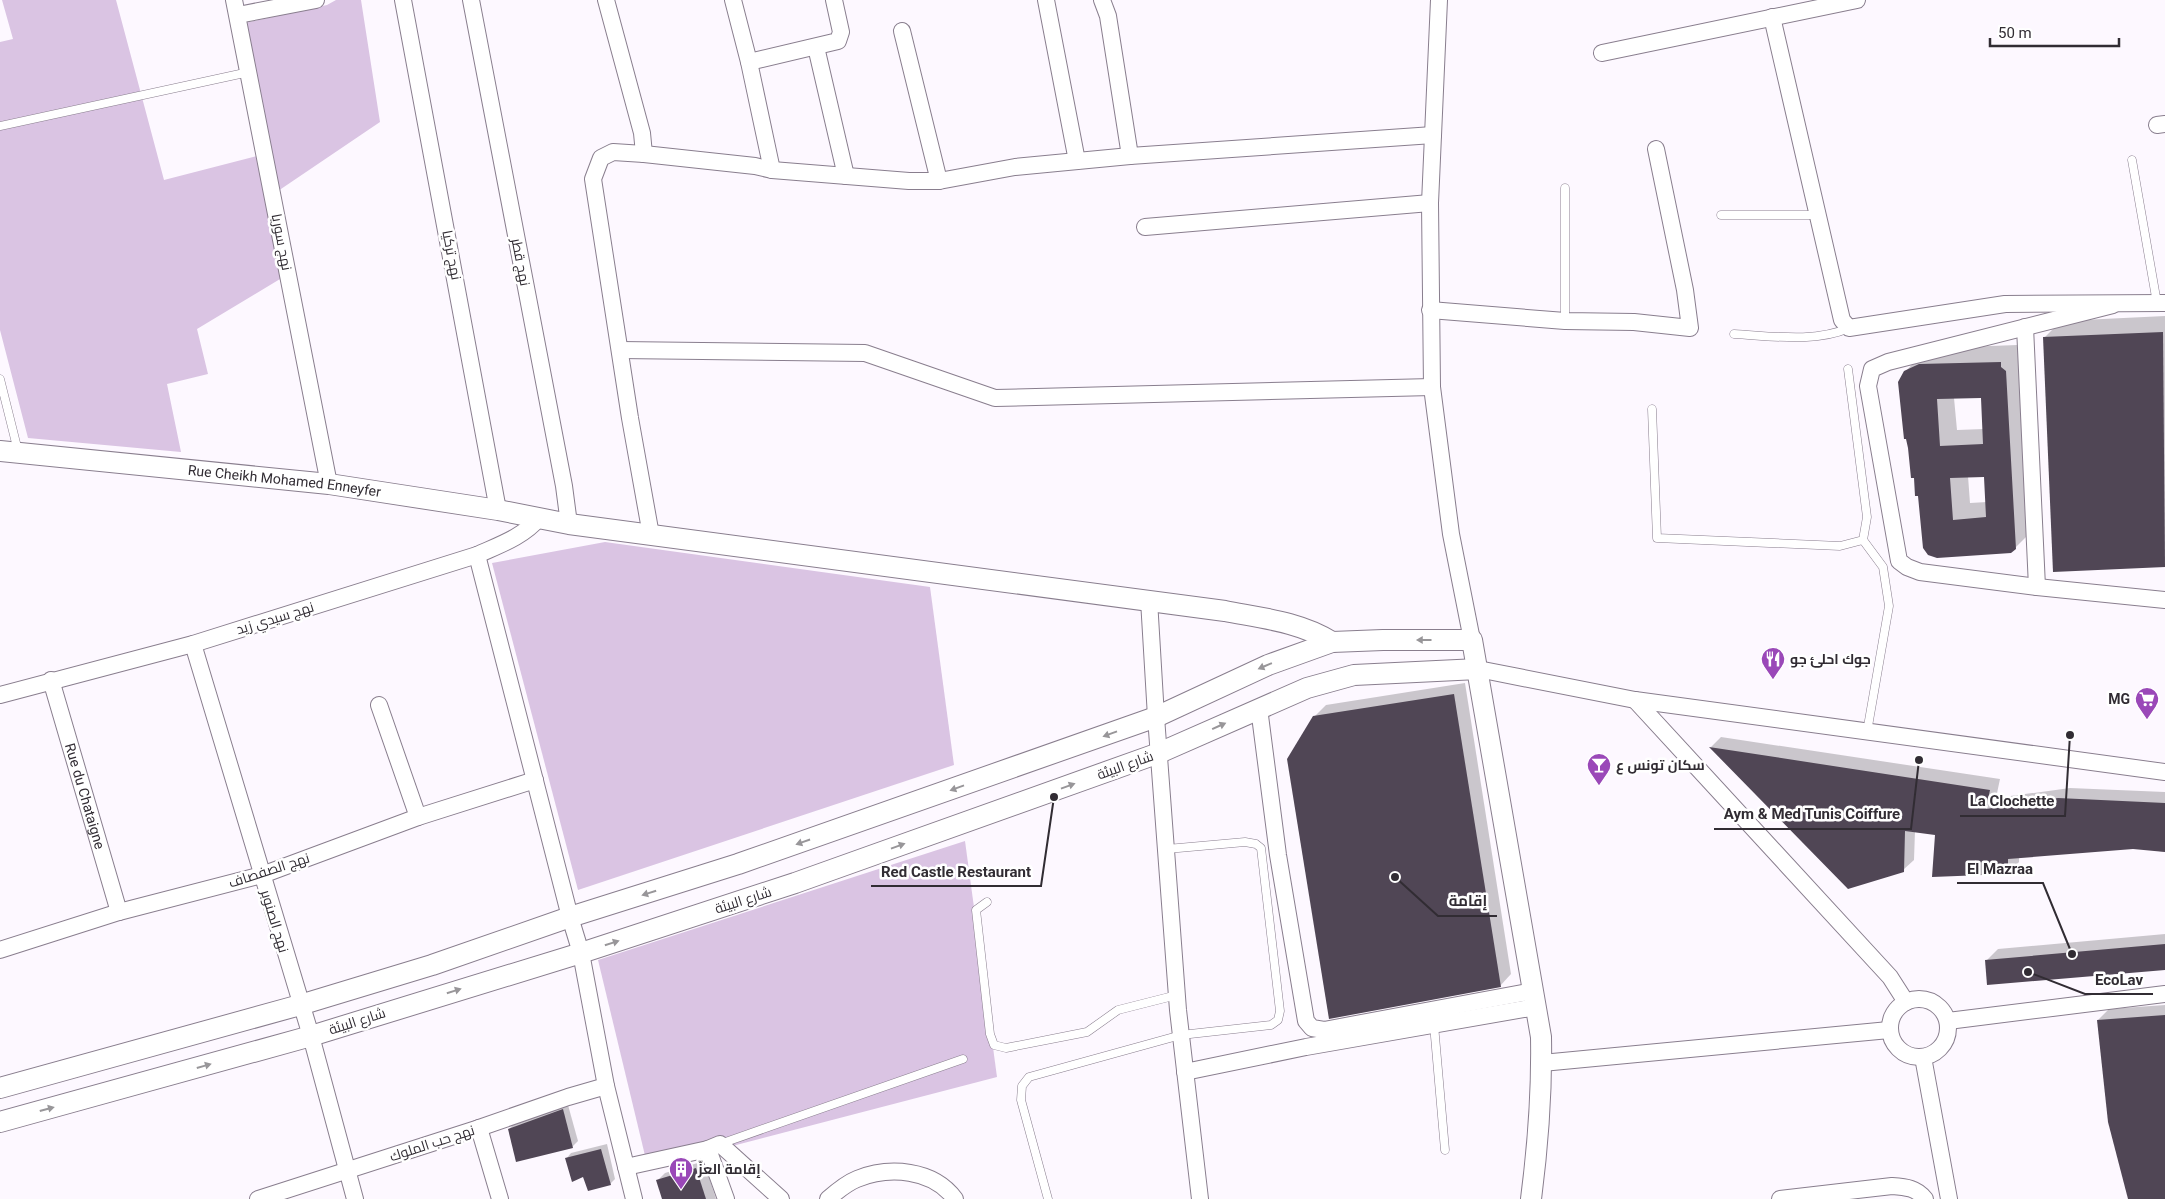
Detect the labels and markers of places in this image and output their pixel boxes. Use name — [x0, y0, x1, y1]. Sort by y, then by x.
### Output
restaurant icon: جوك احلئ جو — [1760, 646, 1786, 680]
place label: جوك احلئ جو — [1790, 651, 1871, 668]
supermarket icon: MG — [2134, 686, 2160, 720]
place label: MG — [2108, 691, 2130, 707]
bar icon: سكان تونس ع — [1586, 752, 1612, 786]
place label: سكان تونس ع — [1616, 757, 1705, 775]
callout: La Clochette — [1960, 786, 2065, 816]
callout: Aym & Med Tunis Coiffure — [1714, 799, 1911, 829]
callout: El Mazraa — [1957, 853, 2043, 883]
callout: Red Castle Restaurant — [871, 856, 1041, 886]
callout: إقامة — [1438, 886, 1497, 916]
callout: EcoLav — [2085, 964, 2153, 994]
building icon: إقامة العزّ — [668, 1156, 694, 1190]
place label: إقامة العزّ — [697, 1160, 761, 1179]

